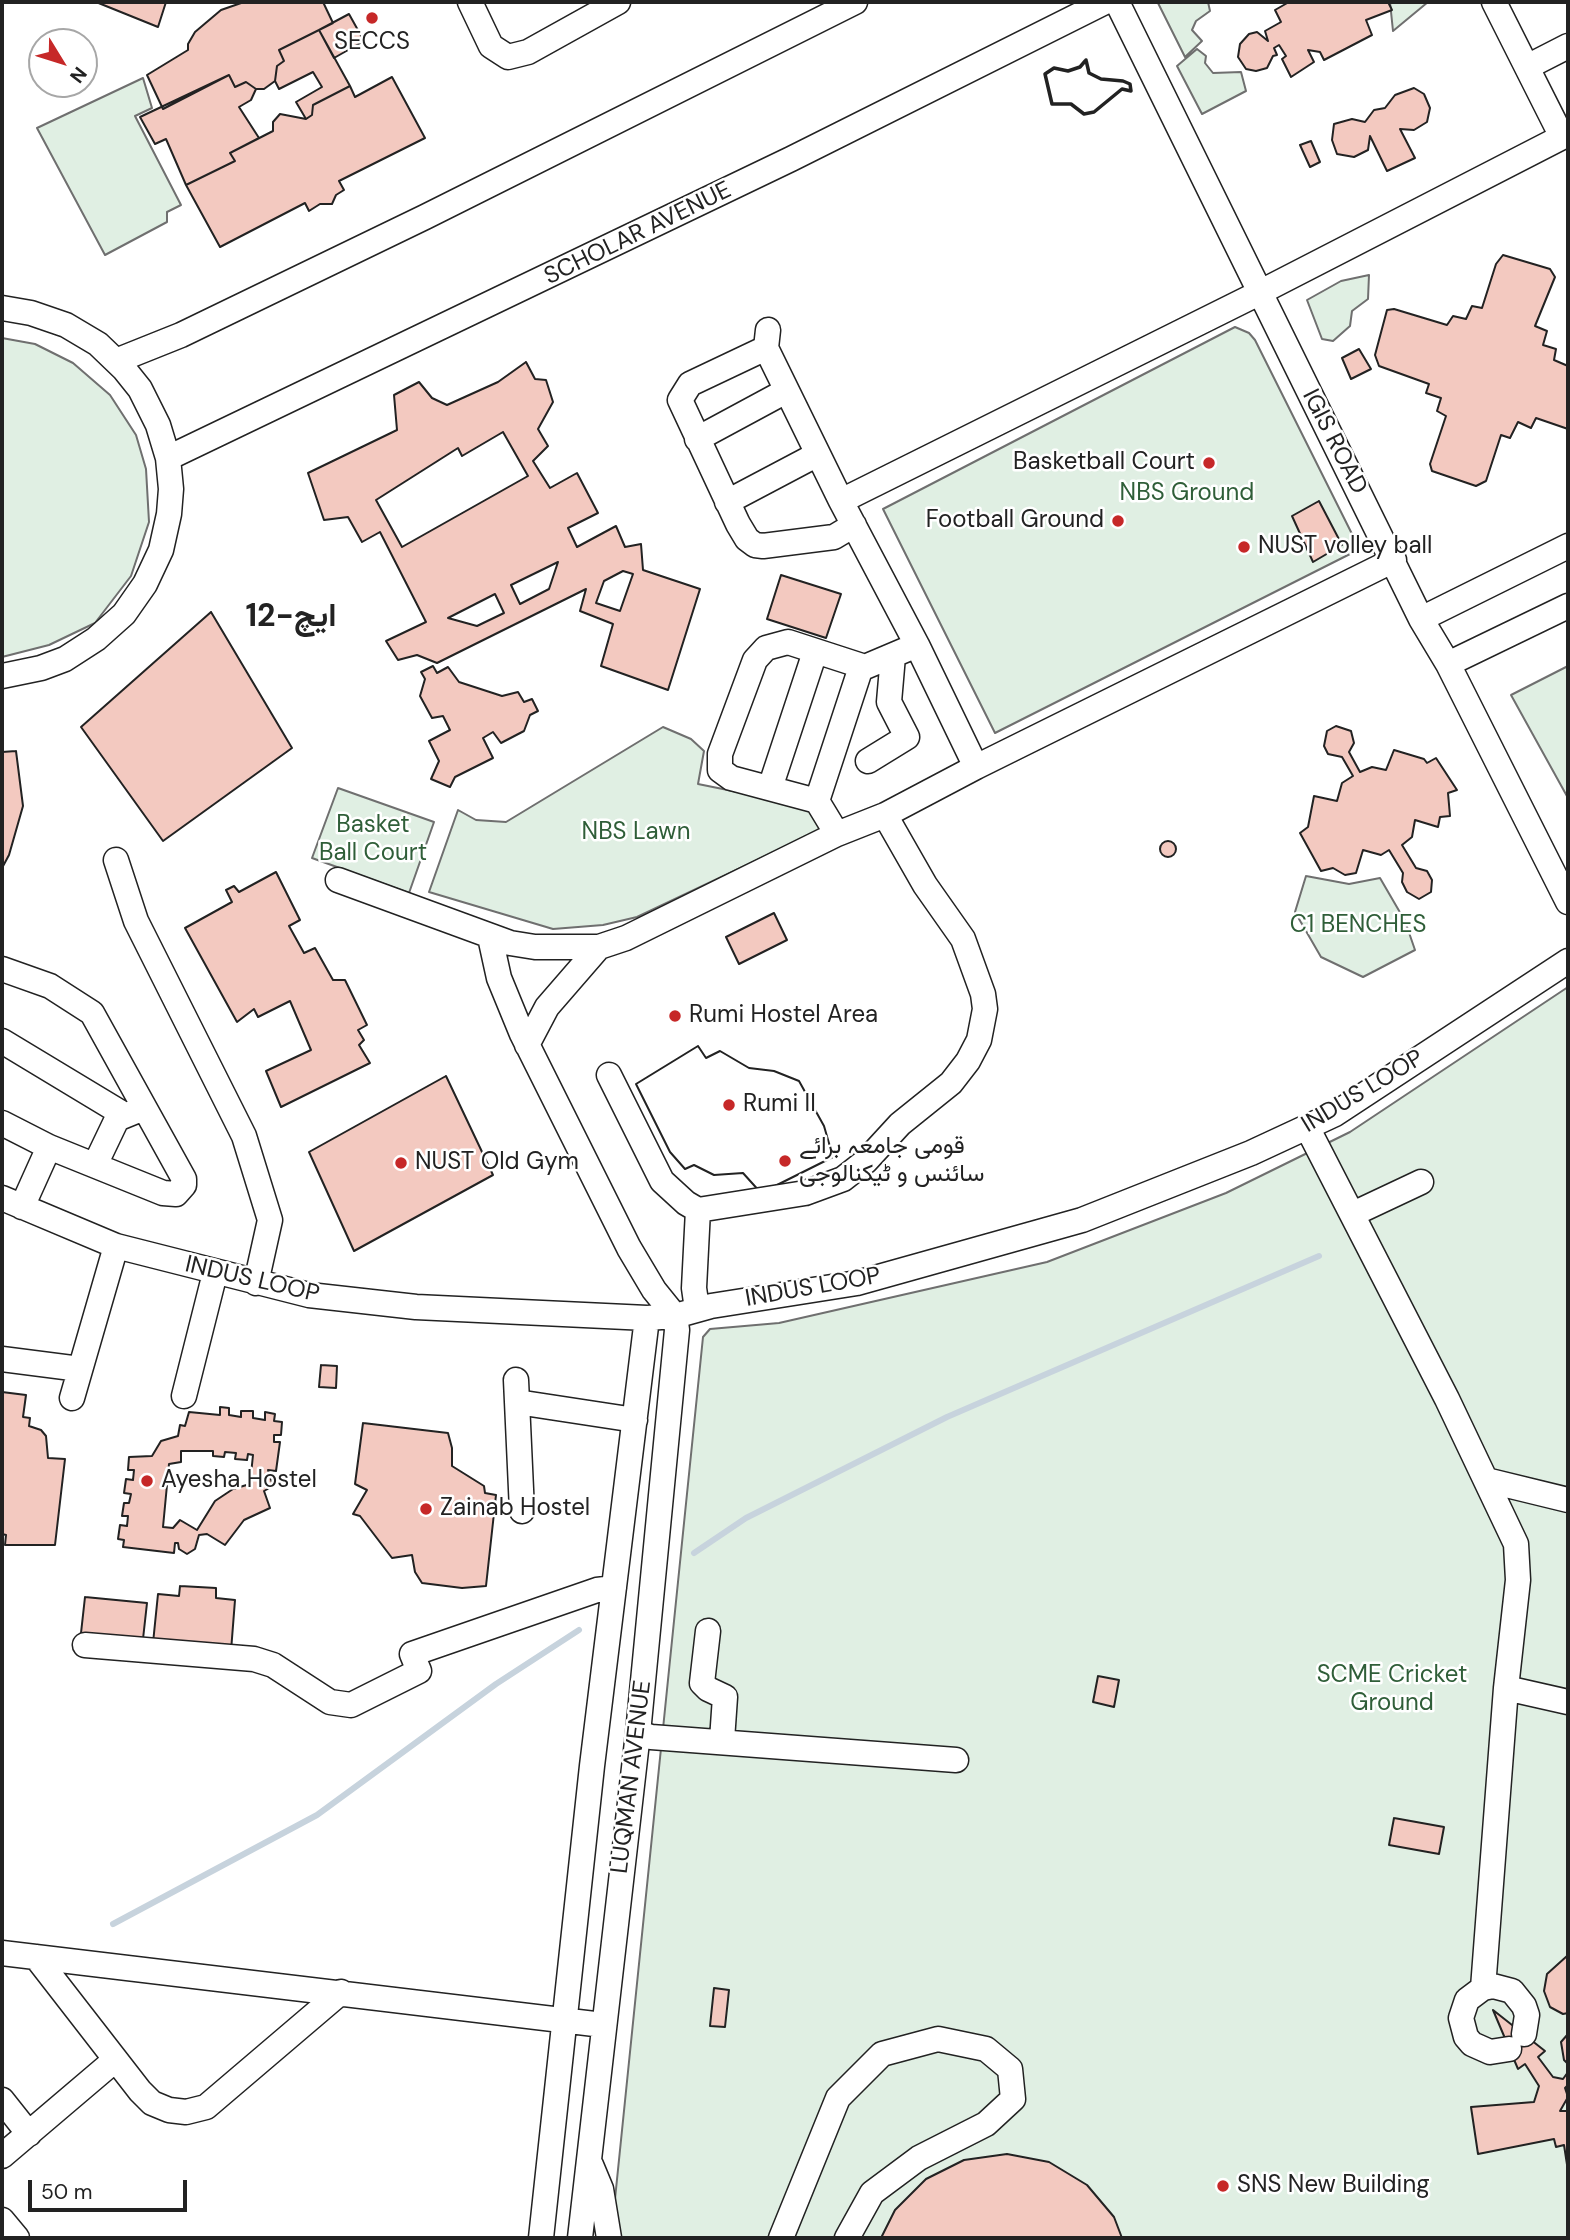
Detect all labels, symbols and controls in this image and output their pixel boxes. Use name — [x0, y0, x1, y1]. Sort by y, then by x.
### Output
marker: SECCS — [364, 10, 380, 26]
north arrow — [28, 28, 98, 98]
place label: SECCS — [334, 29, 410, 57]
text: N — [64, 62, 92, 88]
street label: SCHOLAR AVENUE — [540, 176, 736, 292]
street label: IGIS ROAD — [1295, 385, 1373, 499]
place label: Basketball Court — [1013, 449, 1195, 477]
marker: Basketball Court — [1201, 455, 1217, 471]
park label: NBS Ground — [1120, 480, 1254, 508]
place label: Football Ground — [926, 507, 1104, 535]
marker: Football Ground — [1110, 513, 1126, 529]
place label: NUST volley ball — [1258, 533, 1432, 561]
marker: NUST volley ball — [1236, 539, 1252, 555]
district label: ایچ-12 — [245, 599, 337, 637]
park label: Basket Ball Court — [319, 812, 427, 868]
park label: NBS Lawn — [582, 819, 690, 847]
park label: C1 BENCHES — [1290, 912, 1426, 940]
place label: Rumi Hostel Area — [689, 1002, 878, 1030]
marker: Rumi Hostel Area — [667, 1008, 683, 1024]
street label: INDUS LOOP — [1297, 1044, 1429, 1140]
place label: Rumi II — [743, 1091, 816, 1119]
marker: Rumi II — [721, 1097, 737, 1113]
place label: قومی جامعہ برائے سائنس و ٹیکنالوجی — [799, 1133, 984, 1189]
place label: NUST Old Gym — [415, 1149, 579, 1177]
marker: قومی جامعہ برائے سائنس و ٹیکنالوجی — [777, 1153, 793, 1169]
marker: NUST Old Gym — [393, 1155, 409, 1171]
street label: INDUS LOOP — [182, 1251, 322, 1309]
street label: INDUS LOOP — [743, 1262, 883, 1314]
place label: Ayesha Hostel — [161, 1467, 317, 1495]
marker: Ayesha Hostel — [139, 1473, 155, 1489]
place label: Zainab Hostel — [440, 1495, 590, 1523]
marker: Zainab Hostel — [418, 1501, 434, 1517]
park label: SCME Cricket Ground — [1317, 1662, 1467, 1718]
street label: LUQMAN AVENUE — [606, 1679, 658, 1875]
scale bar — [32, 2166, 191, 2210]
place label: SNS New Building — [1237, 2172, 1430, 2200]
text: 50 m — [41, 2178, 92, 2206]
marker: SNS New Building — [1215, 2178, 1231, 2194]

